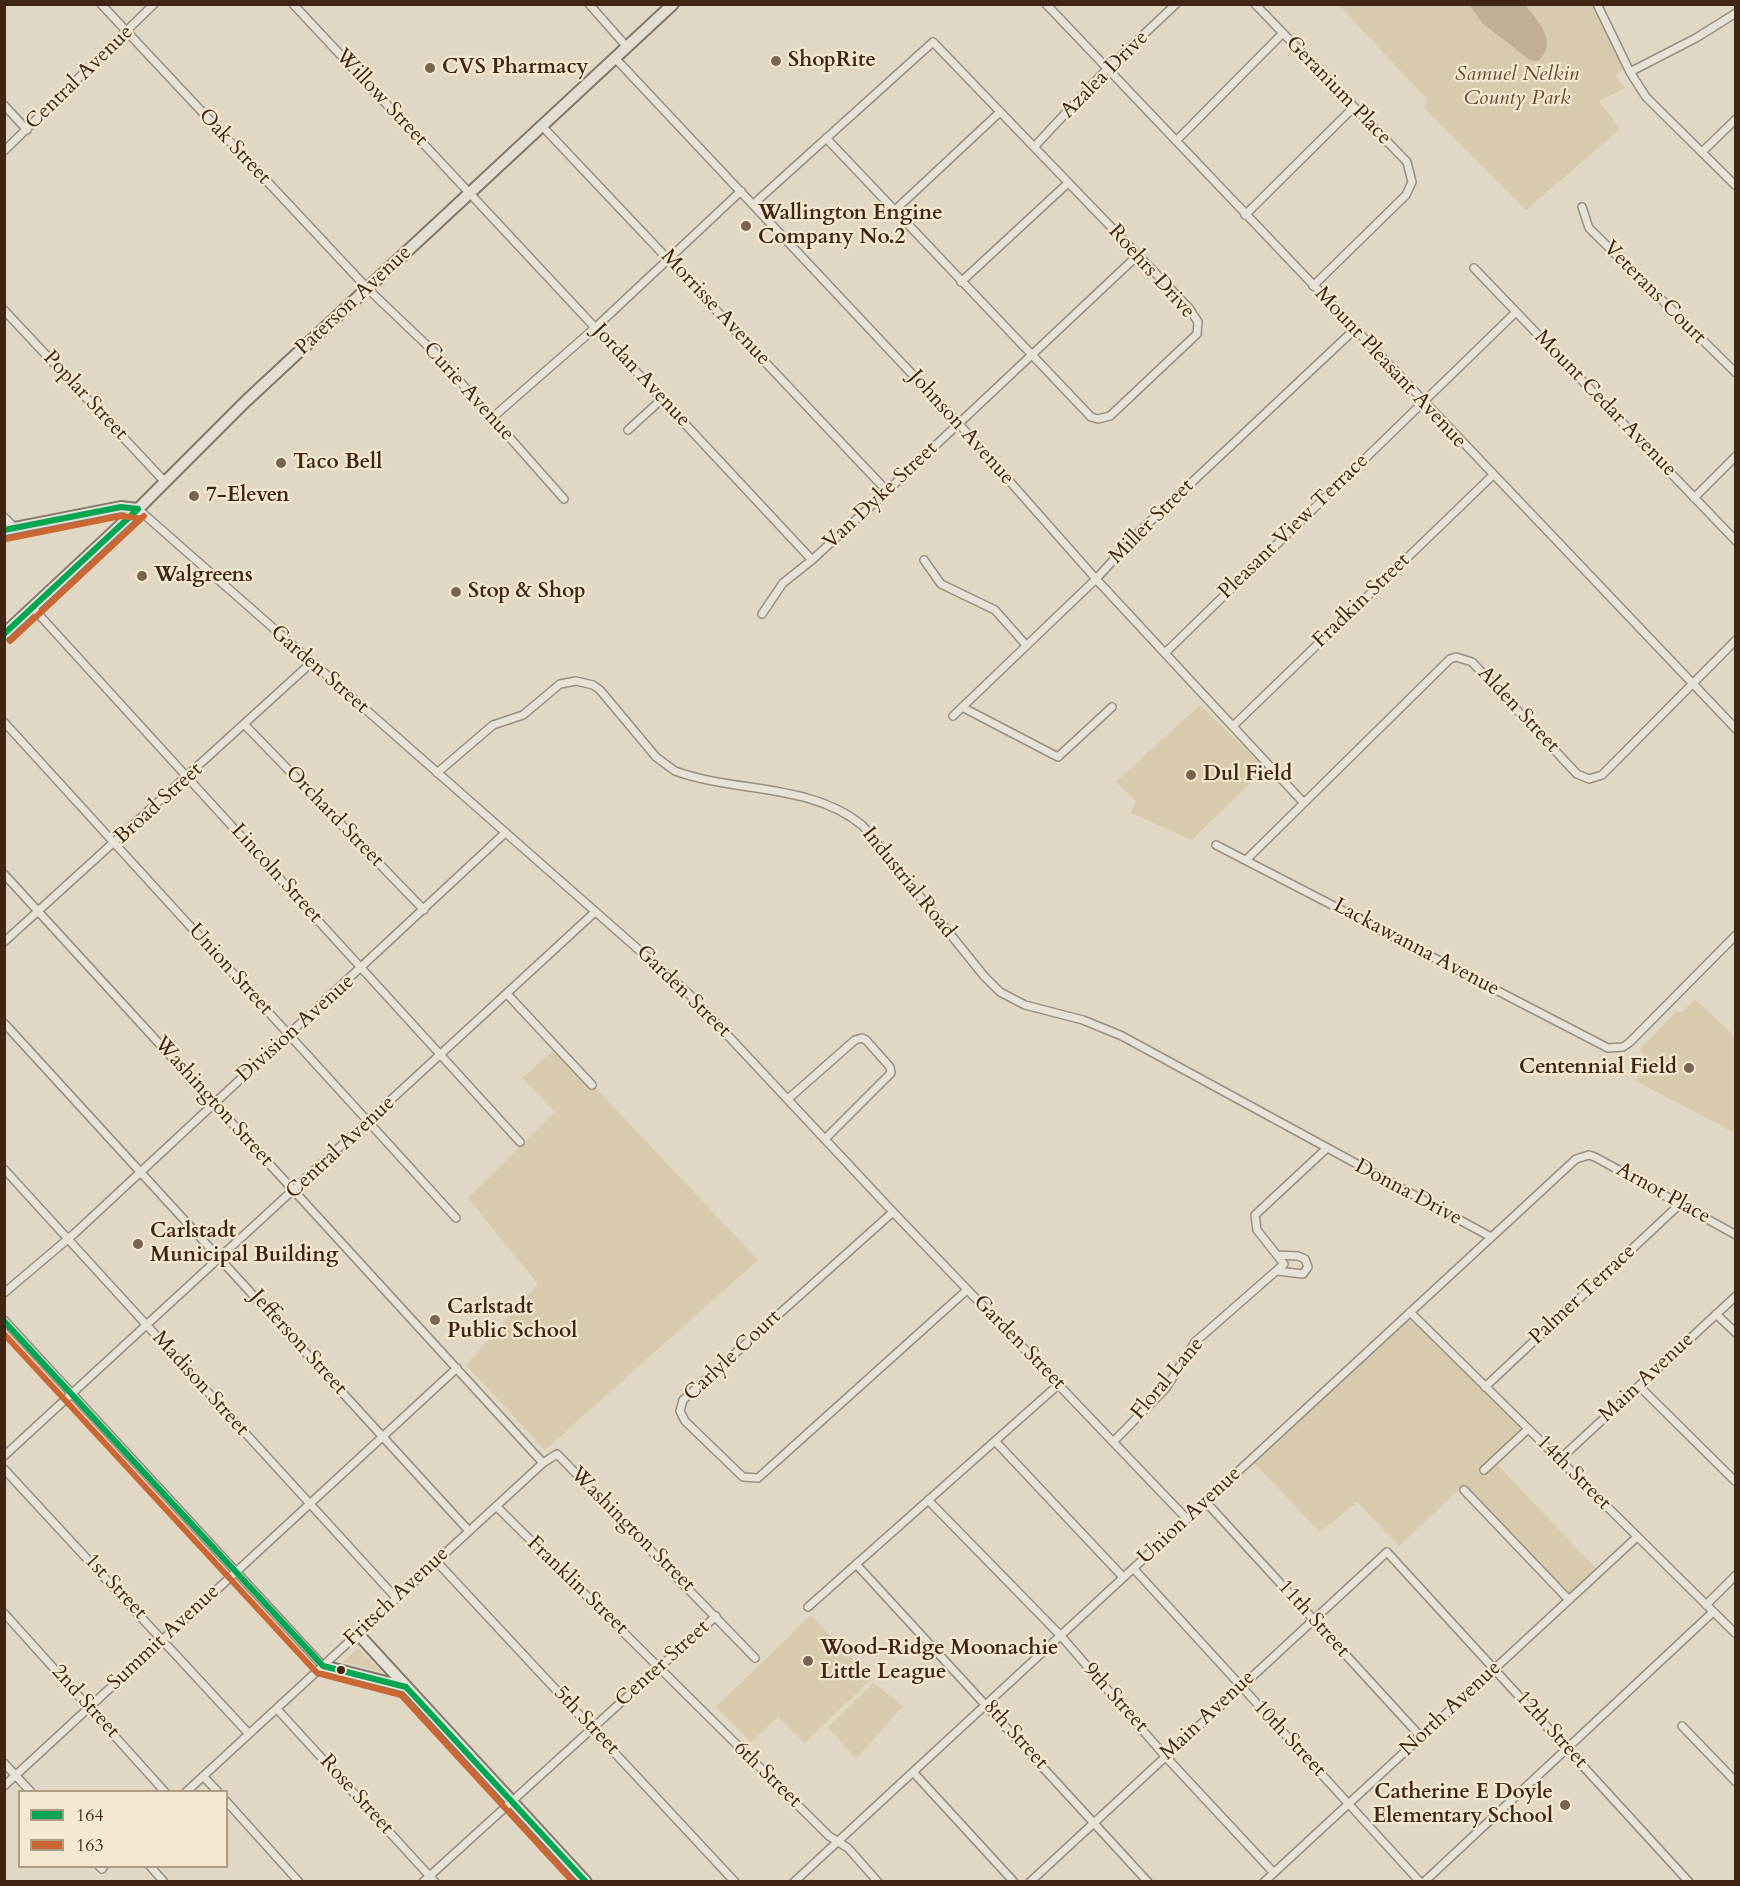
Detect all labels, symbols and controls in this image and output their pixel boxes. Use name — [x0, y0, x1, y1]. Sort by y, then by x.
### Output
street label: Central Avenue — [21, 20, 139, 136]
street label: Azalea Drive — [1056, 26, 1154, 124]
street label: Geranium Place — [1280, 31, 1396, 151]
street label: Willow Street — [329, 44, 433, 152]
place label: ShopRite — [788, 48, 876, 74]
marker: ShopRite — [769, 54, 783, 68]
place label: CVS Pharmacy — [442, 55, 589, 81]
marker: CVS Pharmacy — [423, 61, 437, 75]
park label: Samuel Nelkin County Park — [1455, 62, 1579, 112]
street label: Oak Street — [193, 104, 275, 190]
place label: Wallington Engine Company No.2 — [758, 201, 943, 251]
marker: Wallington Engine Company No.2 — [739, 219, 753, 233]
street label: Roehrs Drive — [1102, 220, 1200, 324]
street label: Veterans Court — [1597, 236, 1711, 350]
street label: Paterson Avenue — [291, 241, 417, 361]
street label: Morrisse Avenue — [655, 245, 775, 371]
street label: Mount Pleasant Avenue — [1309, 282, 1471, 454]
street label: Jordan Avenue — [587, 319, 695, 433]
street label: Mount Cedar Avenue — [1529, 325, 1681, 483]
street label: Curie Avenue — [417, 337, 519, 447]
street label: Poplar Street — [37, 346, 133, 446]
street label: Johnson Avenue — [903, 365, 1019, 491]
street label: Van Dyke Street — [819, 437, 943, 555]
street label: Pleasant View Terrace — [1214, 449, 1374, 605]
place label: Taco Bell — [293, 450, 382, 476]
marker: Taco Bell — [274, 456, 288, 470]
street label: Miller Street — [1104, 474, 1200, 570]
place label: 7-Eleven — [206, 483, 290, 509]
marker: 7-Eleven — [187, 489, 201, 503]
street label: Fradkin Street — [1308, 548, 1416, 654]
place label: Walgreens — [154, 563, 253, 589]
marker: Walgreens — [135, 569, 149, 583]
place label: Stop & Shop — [468, 579, 586, 605]
marker: Stop & Shop — [449, 585, 463, 599]
street label: Garden Street — [265, 620, 373, 720]
street label: Alden Street — [1472, 662, 1564, 758]
street label: Broad Street — [110, 758, 208, 850]
street label: Orchard Street — [279, 761, 389, 873]
place label: Dul Field — [1203, 762, 1292, 788]
marker: Dul Field — [1184, 768, 1198, 782]
street label: Lincoln Street — [225, 819, 327, 929]
street label: Industrial Road — [856, 823, 960, 943]
street label: Lackawanna Avenue — [1329, 894, 1503, 1002]
street label: Union Street — [182, 919, 278, 1021]
street label: Garden Street — [630, 941, 736, 1043]
street label: Division Avenue — [232, 970, 360, 1088]
street label: Washington Street — [148, 1032, 278, 1172]
place label: Centennial Field — [1519, 1055, 1677, 1081]
marker: Centennial Field — [1682, 1061, 1696, 1075]
street label: Central Avenue — [281, 1091, 401, 1205]
street label: Donna Drive — [1350, 1154, 1466, 1232]
street label: Arnot Place — [1611, 1158, 1715, 1230]
place label: Carlstadt Municipal Building — [150, 1219, 338, 1269]
marker: Carlstadt Municipal Building — [131, 1237, 145, 1251]
street label: Palmer Terrace — [1525, 1239, 1641, 1351]
street label: Jefferson Street — [244, 1285, 352, 1401]
street label: Garden Street — [968, 1290, 1070, 1396]
place label: Carlstadt Public School — [447, 1295, 577, 1345]
street label: Carlyle Court — [679, 1305, 787, 1407]
marker: Carlstadt Public School — [428, 1313, 442, 1327]
street label: Madison Street — [146, 1326, 254, 1442]
street label: Main Avenue — [1594, 1328, 1700, 1428]
street label: Floral Lane — [1126, 1333, 1210, 1425]
street label: 14th Street — [1530, 1430, 1616, 1516]
street label: Washington Street — [564, 1462, 700, 1598]
street label: Union Avenue — [1133, 1462, 1247, 1570]
street label: Franklin Street — [521, 1531, 633, 1641]
street label: Fritsch Avenue — [339, 1542, 455, 1652]
street label: 1st Street — [78, 1549, 152, 1625]
street label: 11th Street — [1272, 1575, 1354, 1663]
street label: Summit Avenue — [103, 1580, 225, 1696]
street label: Center Street — [611, 1615, 715, 1713]
place label: Wood-Ridge Moonachie Little League — [820, 1636, 1059, 1686]
marker: Wood-Ridge Moonachie Little League — [801, 1654, 815, 1668]
street label: North Avenue — [1395, 1656, 1507, 1762]
street label: 9th Street — [1077, 1658, 1153, 1738]
street label: 2nd Street — [46, 1660, 124, 1744]
unlabelled marker — [335, 1664, 347, 1676]
street label: Main Avenue — [1155, 1666, 1261, 1766]
street label: 5th Street — [548, 1681, 624, 1761]
street label: 12th Street — [1510, 1686, 1592, 1774]
street label: 8th Street — [977, 1695, 1053, 1775]
street label: 10th Street — [1247, 1695, 1331, 1783]
street label: 6th Street — [728, 1736, 806, 1814]
street label: Rose Street — [314, 1750, 398, 1840]
place label: Catherine E Doyle Elementary School — [1373, 1780, 1553, 1830]
legend — [18, 1790, 228, 1868]
marker: Catherine E Doyle Elementary School — [1558, 1798, 1572, 1812]
text: 164 — [76, 1803, 104, 1828]
text: 163 — [76, 1833, 104, 1858]

